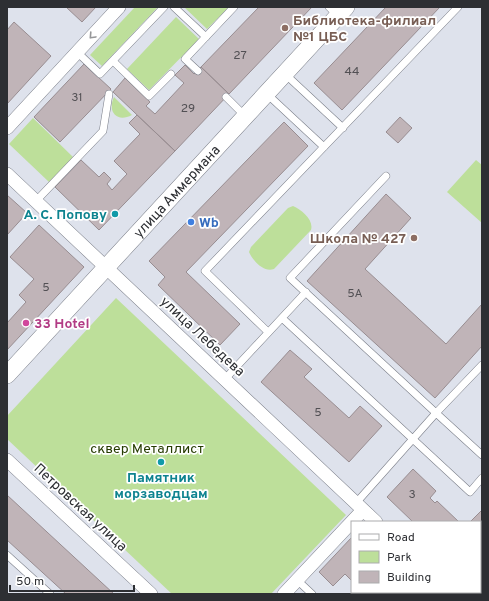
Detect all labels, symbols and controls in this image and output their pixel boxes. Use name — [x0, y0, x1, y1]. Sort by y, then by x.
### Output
place label: Библиотека-филиал №1 ЦБС — [293, 13, 436, 46]
marker: Библиотека-филиал №1 ЦБС — [280, 23, 290, 33]
one-way arrow — [90, 31, 97, 38]
house number: 27 — [233, 48, 247, 64]
house number: 44 — [345, 64, 359, 80]
house number: 31 — [71, 90, 83, 106]
house number: 29 — [181, 101, 195, 117]
street label: улица Аммермана — [131, 142, 224, 242]
place label: А. С. Попову — [23, 207, 107, 224]
marker: А. С. Попову — [110, 209, 120, 219]
place label: Wb — [199, 215, 219, 232]
marker: Wb — [186, 217, 196, 227]
place label: Школа № 427 — [310, 231, 406, 248]
marker: Школа № 427 — [409, 233, 419, 243]
house number: 5 — [42, 280, 50, 296]
house number: 5А — [347, 286, 363, 302]
street label: улица Лебедева — [156, 293, 248, 381]
place label: 33 Hotel — [34, 316, 89, 333]
marker: 33 Hotel — [21, 318, 31, 328]
house number: 5 — [314, 405, 322, 421]
park label: сквер Металлист — [90, 441, 204, 458]
marker: Памятник морзаводцам — [156, 457, 166, 467]
street label: Петровская улица — [30, 460, 130, 556]
place label: Памятник морзаводцам — [114, 470, 208, 503]
house number: 3 — [408, 487, 416, 503]
legend — [351, 521, 481, 593]
text: Road — [387, 530, 415, 546]
text: Park — [387, 550, 412, 566]
scale bar — [10, 567, 134, 593]
text: Building — [387, 570, 431, 586]
text: 50 m — [16, 574, 44, 590]

